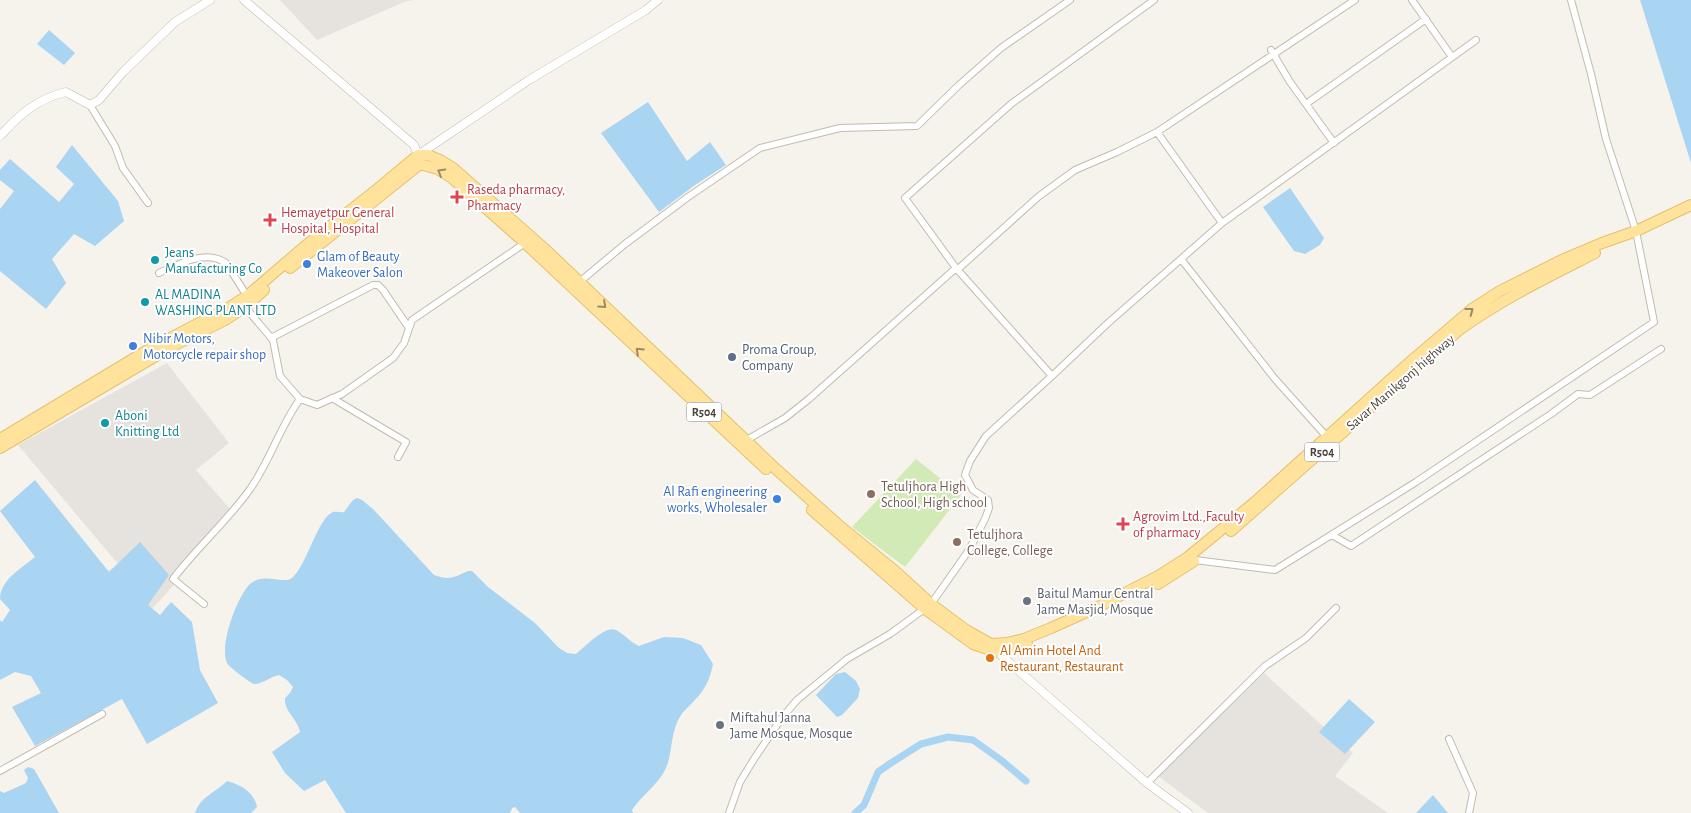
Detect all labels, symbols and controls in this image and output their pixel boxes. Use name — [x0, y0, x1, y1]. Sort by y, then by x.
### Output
one-way arrow — [438, 168, 447, 178]
place label: Raseda pharmacy, Pharmacy — [467, 183, 565, 213]
marker: Raseda pharmacy, Pharmacy — [451, 191, 463, 203]
place label: Hemayetpur General Hospital, Hospital — [281, 206, 394, 236]
marker: Hemayetpur General Hospital, Hospital — [263, 213, 277, 227]
place label: Jeans Manufacturing Co — [165, 246, 262, 276]
place label: Glam of Beauty Makeover Salon — [317, 250, 403, 280]
marker: Jeans Manufacturing Co — [149, 254, 161, 266]
marker: Glam of Beauty Makeover Salon — [301, 258, 313, 270]
place label: AL MADINA WASHING PLANT LTD — [155, 288, 276, 318]
marker: AL MADINA WASHING PLANT LTD — [139, 296, 151, 308]
one-way arrow — [598, 299, 607, 308]
one-way arrow — [1464, 308, 1474, 317]
place label: Nibir Motors, Motorcycle repair shop — [143, 332, 266, 362]
street label: Savar Manikgonj highway — [1344, 332, 1457, 433]
marker: Nibir Motors, Motorcycle repair shop — [127, 340, 139, 352]
place label: Proma Group, Company — [742, 343, 817, 373]
one-way arrow — [636, 348, 645, 357]
marker: Proma Group, Company — [726, 351, 738, 363]
road number: R504 — [686, 402, 722, 422]
place label: Aboni Knitting Ltd — [115, 409, 179, 439]
marker: Aboni Knitting Ltd — [99, 417, 111, 429]
road number: R504 — [1304, 442, 1340, 462]
place label: Tetuljhora High School, High school — [881, 480, 987, 510]
place label: Al Rafi engineering works, Wholesaler — [663, 485, 767, 515]
marker: Tetuljhora High School, High school — [865, 488, 877, 500]
marker: Al Rafi engineering works, Wholesaler — [771, 493, 783, 505]
place label: Agrovim Ltd.,Faculty of pharmacy — [1133, 510, 1244, 540]
marker: Agrovim Ltd.,Faculty of pharmacy — [1117, 518, 1129, 530]
place label: Tetuljhora College, College — [967, 528, 1053, 558]
marker: Tetuljhora College, College — [951, 536, 963, 548]
place label: Baitul Mamur Central Jame Masjid, Mosque — [1037, 587, 1153, 617]
marker: Baitul Mamur Central Jame Masjid, Mosque — [1021, 595, 1033, 607]
place label: Al Amin Hotel And Restaurant, Restaurant — [1000, 644, 1124, 674]
marker: Al Amin Hotel And Restaurant, Restaurant — [984, 652, 996, 664]
place label: Miftahul Janna Jame Mosque, Mosque — [730, 711, 853, 741]
marker: Miftahul Janna Jame Mosque, Mosque — [714, 719, 726, 731]

